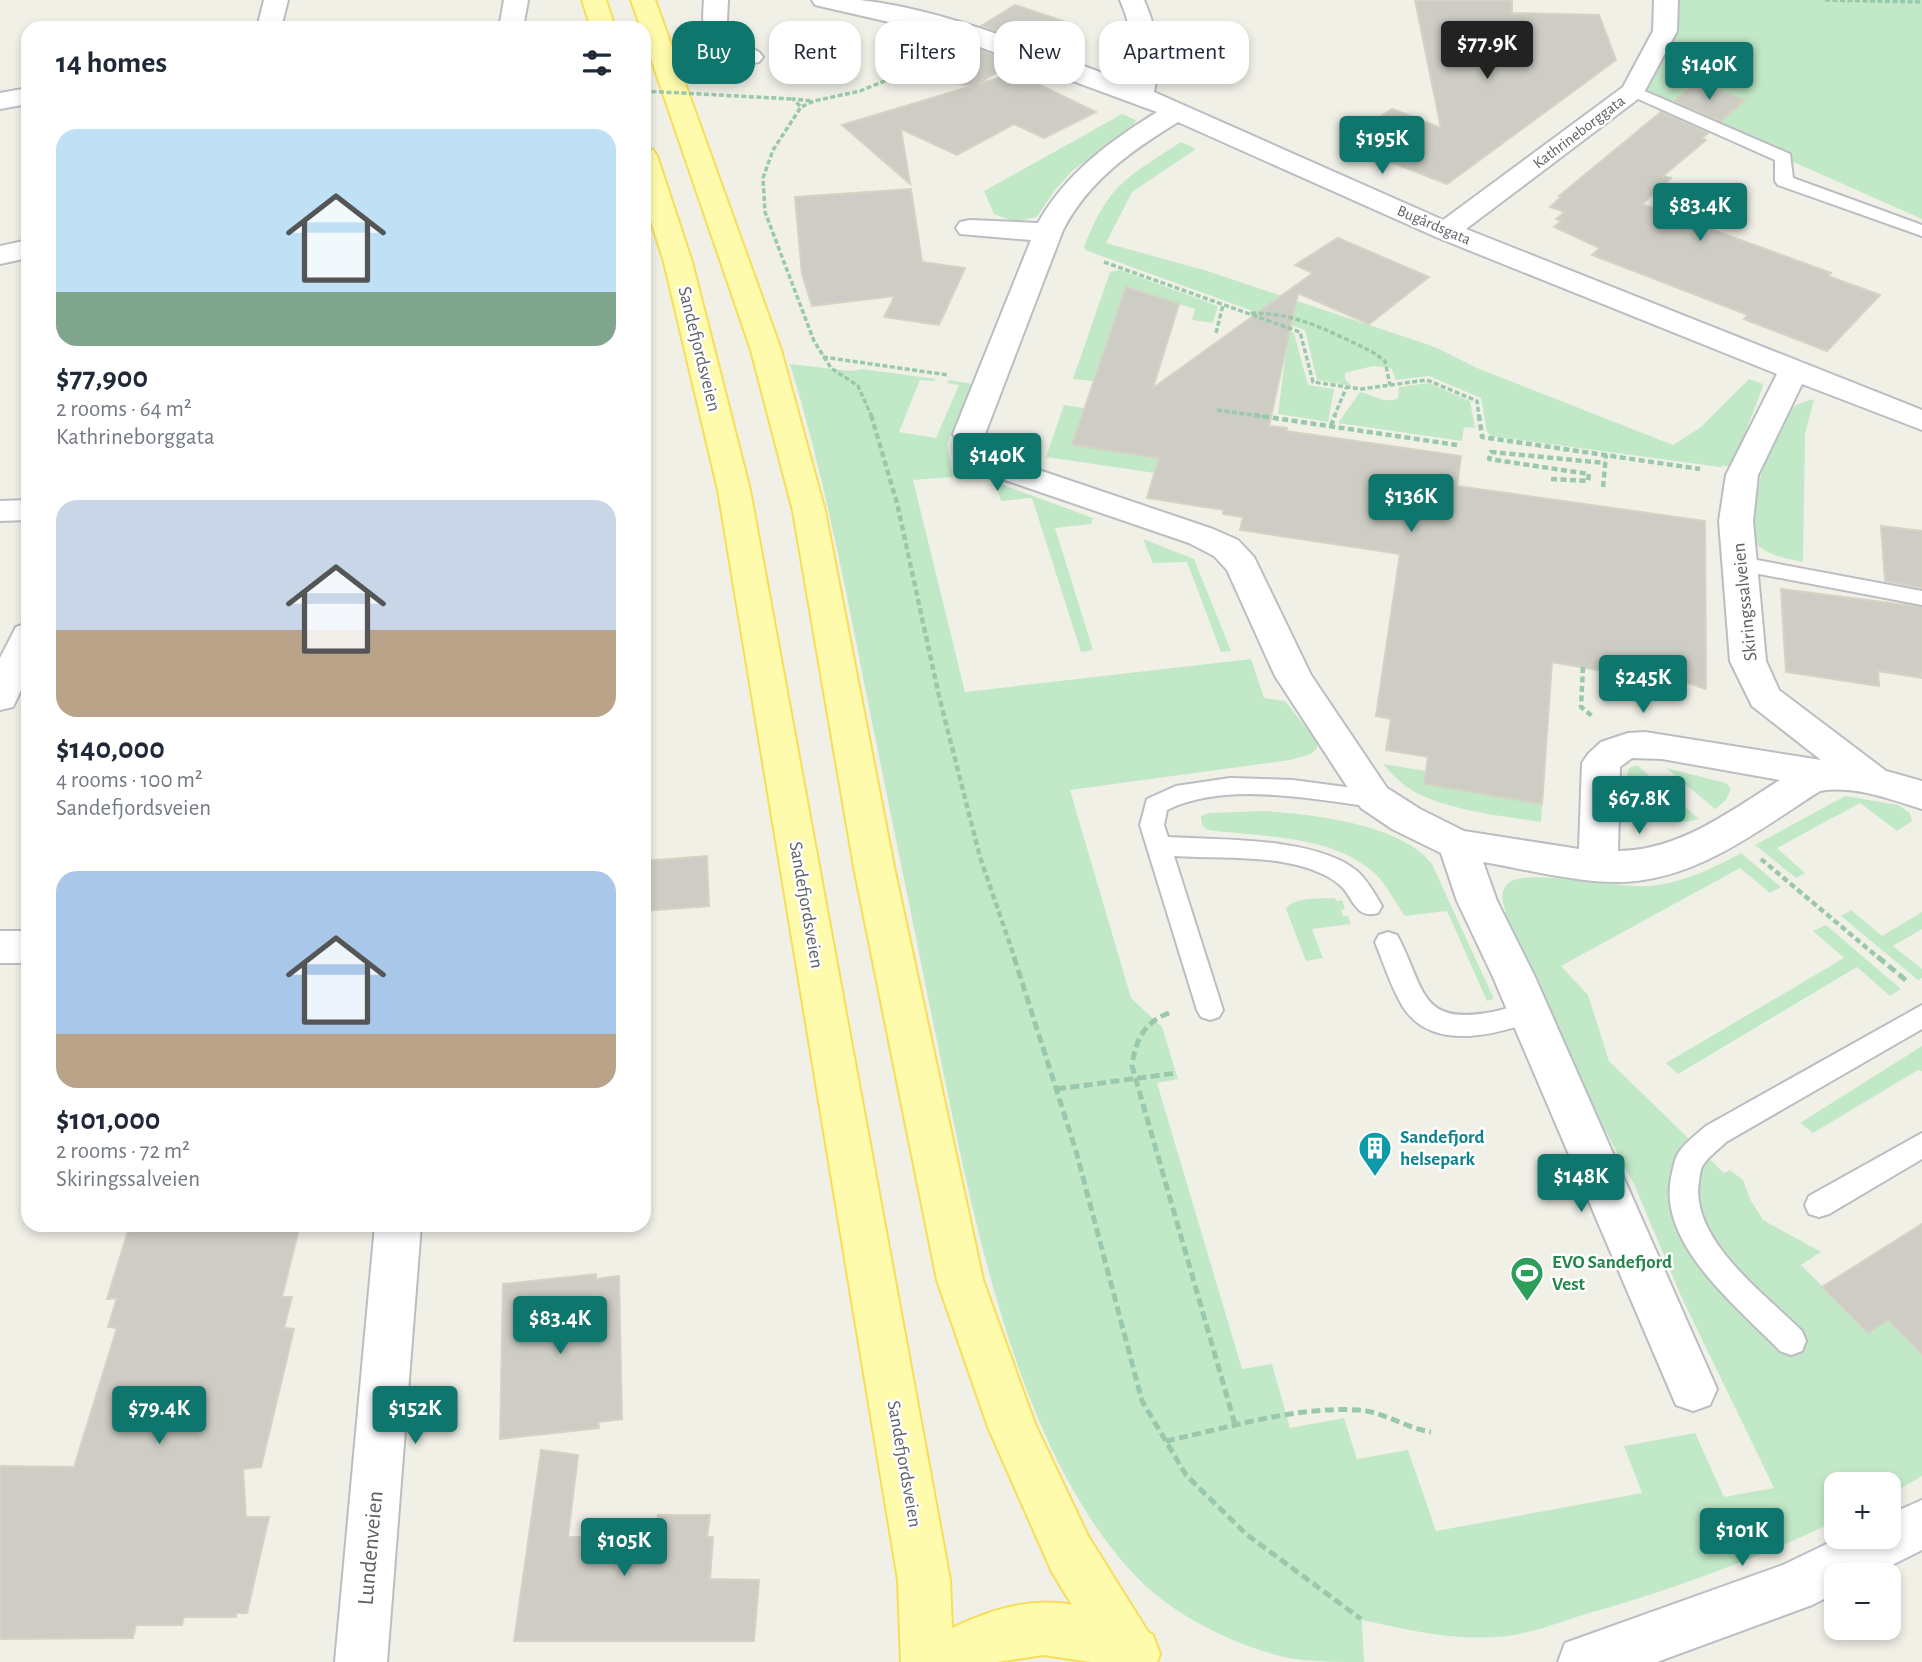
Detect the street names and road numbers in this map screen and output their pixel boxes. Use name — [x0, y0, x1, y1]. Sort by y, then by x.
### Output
street label: Kathrineborggata — [1530, 92, 1628, 172]
street label: Bugårdsgata — [1395, 202, 1473, 248]
street label: Sandefjordsveien — [674, 285, 724, 413]
street label: Skiringssalveien — [1729, 542, 1761, 662]
street label: Sandefjordsveien — [786, 840, 826, 970]
street label: Sandefjordsveien — [884, 1399, 924, 1529]
street label: Lundenveien — [355, 1490, 387, 1606]

